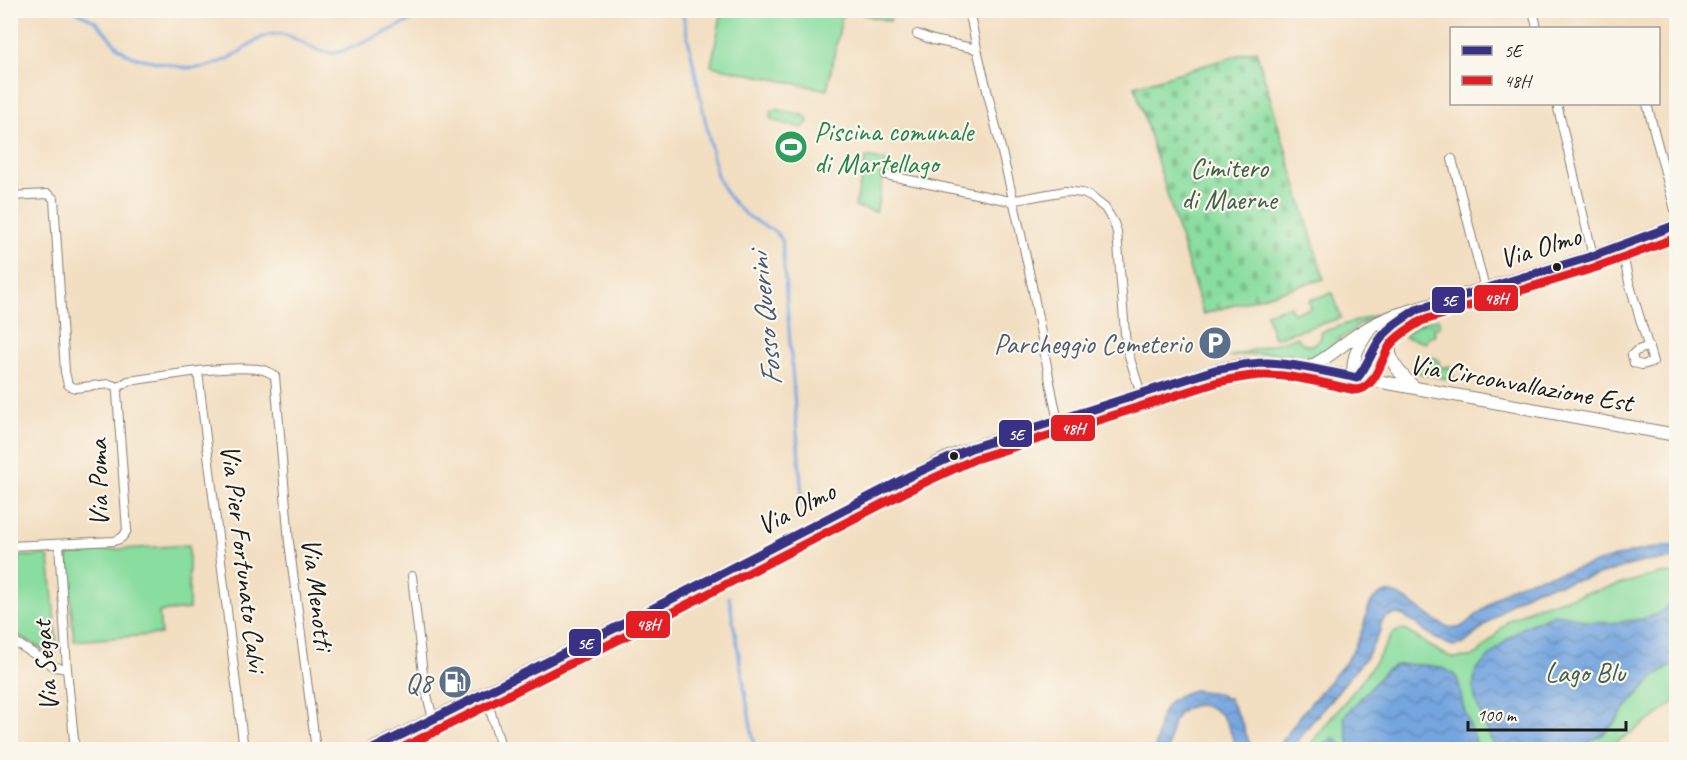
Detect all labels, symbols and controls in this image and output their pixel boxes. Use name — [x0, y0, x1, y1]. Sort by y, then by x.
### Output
legend — [1450, 27, 1660, 105]
text: 5E — [1504, 40, 1524, 62]
text: 48H — [1504, 70, 1533, 92]
place label: Piscina comunale di Martellago — [814, 114, 975, 181]
sports icon: Piscina comunale di Martellago — [773, 129, 809, 165]
park label: Cimitero di Maerne — [1181, 150, 1279, 217]
street label: Via Olmo — [1495, 217, 1587, 276]
water label: Fosso Querini — [738, 245, 791, 388]
unlabelled marker — [1551, 261, 1563, 273]
line badge: 48H — [1473, 284, 1519, 312]
line badge: 5E — [1431, 286, 1466, 314]
text: 48H — [1484, 289, 1511, 309]
text: 5E — [1441, 291, 1459, 311]
parking icon: Parcheggio Cemeterio — [1197, 325, 1233, 361]
place label: Parcheggio Cemeterio — [994, 326, 1194, 361]
street label: Via Circonvallazione Est — [1407, 346, 1638, 420]
line badge: 48H — [1050, 414, 1096, 442]
line badge: 5E — [998, 419, 1033, 448]
text: 48H — [1061, 419, 1088, 439]
text: 5E — [1008, 425, 1026, 445]
street label: Via Poma — [80, 437, 116, 527]
street label: Via Pier Fortunato Calvi — [213, 442, 276, 677]
unlabelled marker — [948, 450, 960, 462]
street label: Via Olmo — [751, 473, 843, 542]
street label: Via Menotti — [294, 536, 343, 656]
line badge: 48H — [625, 610, 671, 639]
text: 48H — [636, 615, 663, 635]
street label: Via Segat — [23, 616, 66, 713]
line badge: 5E — [568, 628, 602, 657]
text: 5E — [577, 634, 595, 654]
park label: Lago Blu — [1545, 655, 1627, 690]
fuel station icon: Q8 — [437, 664, 473, 700]
place label: Q8 — [405, 665, 434, 700]
scale bar — [1468, 694, 1626, 732]
text: 100 m — [1477, 704, 1518, 726]

